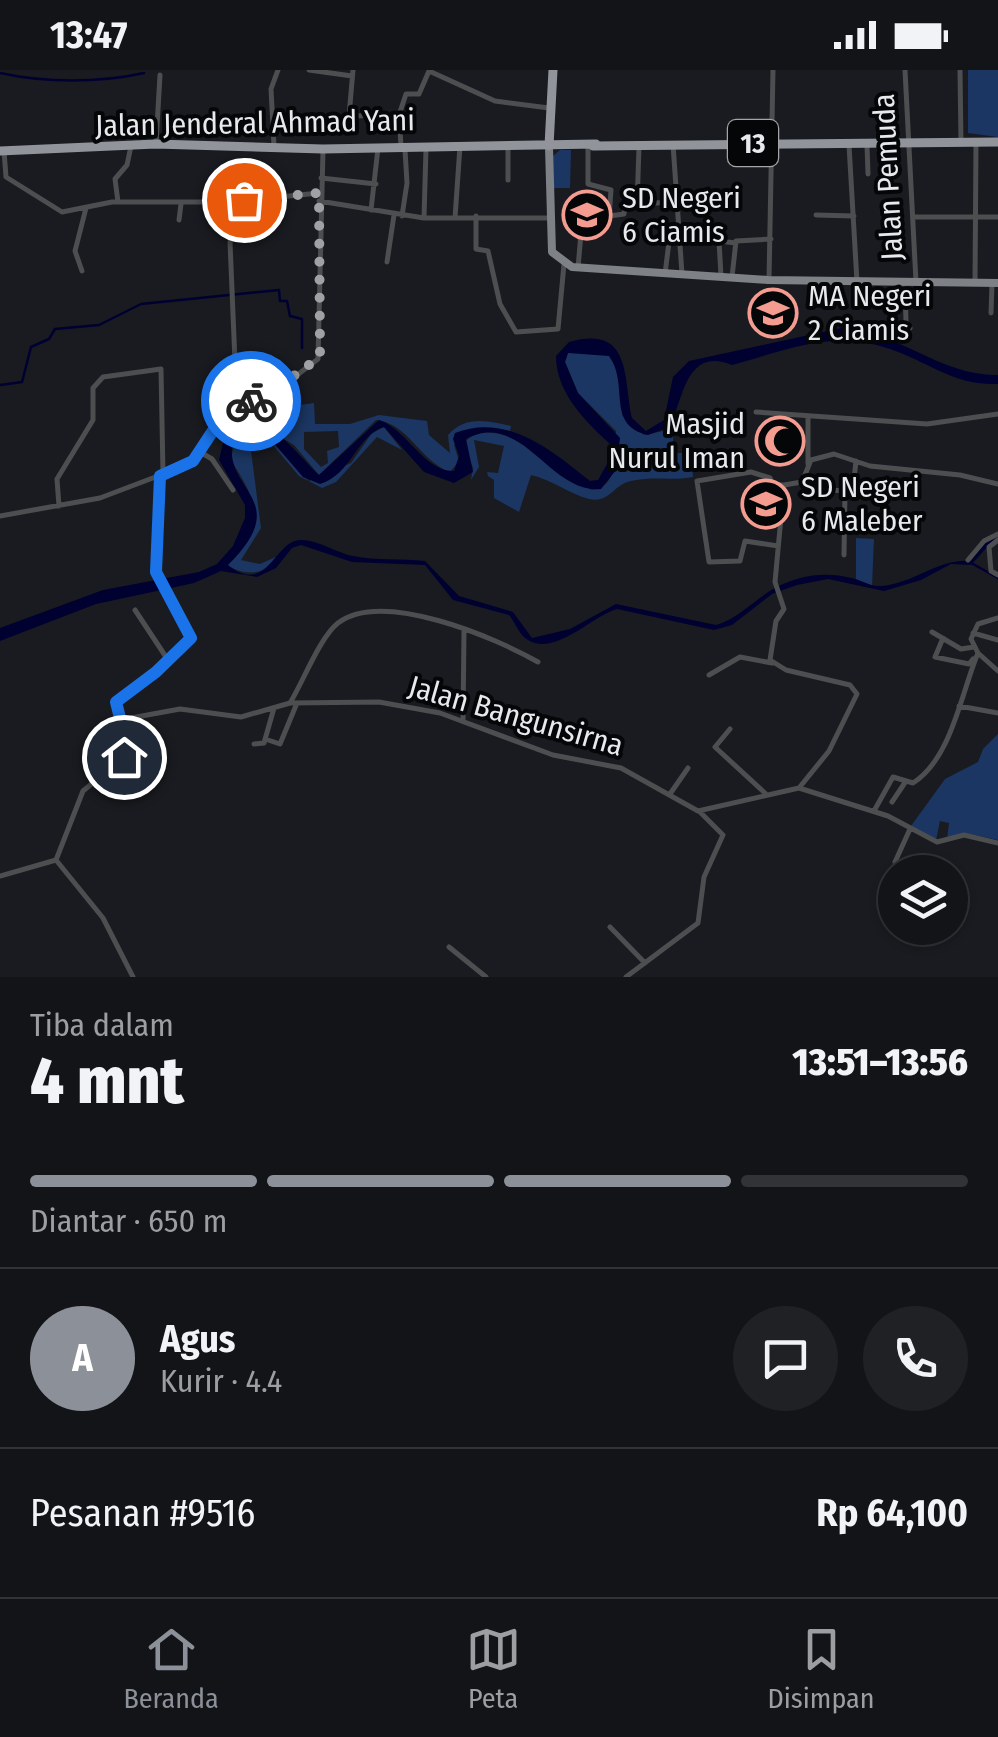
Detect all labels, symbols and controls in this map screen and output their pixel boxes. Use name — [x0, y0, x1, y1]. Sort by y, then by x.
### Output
text: 13:47 — [50, 12, 127, 58]
street label: Jalan Pemuda — [866, 93, 910, 261]
street label: Jalan Jenderal Ahmad Yani — [95, 102, 415, 144]
road number: 13 — [728, 120, 778, 166]
pin — [202, 158, 287, 243]
icon: bag — [217, 173, 272, 228]
place label: SD Negeri 6 Ciamis — [622, 180, 741, 250]
school or university icon: SD Negeri 6 Ciamis — [561, 189, 613, 241]
place label: MA Negeri 2 Ciamis — [808, 278, 932, 348]
school or university icon: MA Negeri 2 Ciamis — [747, 287, 799, 339]
courier — [201, 351, 301, 451]
icon: bike — [224, 374, 279, 429]
place label: Masjid Nurul Iman — [609, 406, 745, 476]
mosque icon: Masjid Nurul Iman — [754, 415, 806, 467]
place label: SD Negeri 6 Maleber — [801, 469, 923, 539]
school or university icon: SD Negeri 6 Maleber — [740, 478, 792, 530]
street label: Jalan Bangunsirna — [405, 668, 627, 764]
pin — [82, 715, 167, 800]
icon: home — [97, 730, 152, 785]
map controls — [878, 855, 968, 945]
button: layers — [878, 855, 968, 945]
text: Tiba dalam — [30, 1006, 174, 1044]
text: 13:51–13:56 — [792, 1039, 968, 1085]
text: 4 mnt — [30, 1042, 184, 1120]
text: Diantar · 650 m — [30, 1202, 227, 1240]
button: chat — [733, 1306, 838, 1411]
button: phone — [863, 1306, 968, 1411]
text: Agus — [160, 1316, 236, 1362]
text: A — [72, 1335, 93, 1381]
text: Kurir · 4.4 — [160, 1362, 282, 1400]
text: Pesanan #9516 — [30, 1490, 255, 1536]
text: Rp 64,100 — [816, 1490, 968, 1536]
tab: Beranda — [123, 1622, 219, 1715]
tab: Peta — [466, 1622, 521, 1715]
tab: Disimpan — [768, 1622, 875, 1715]

